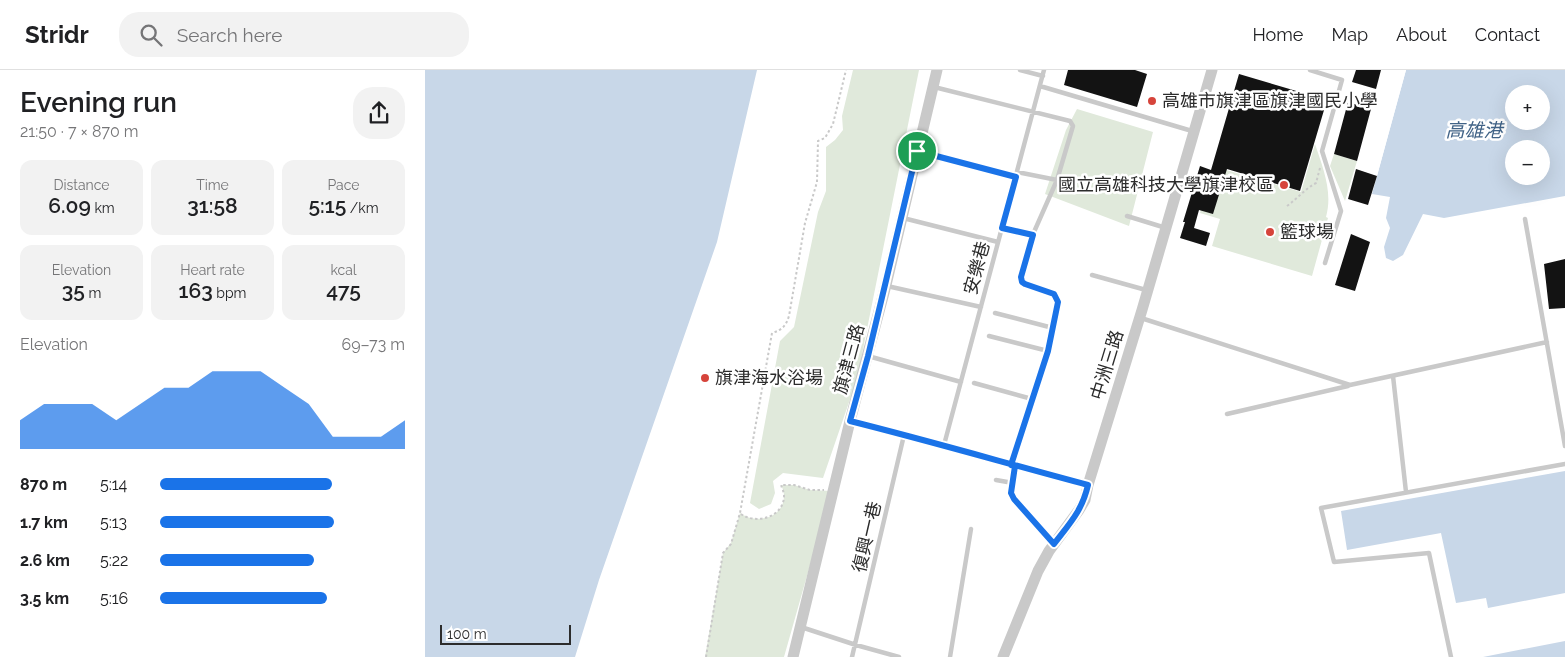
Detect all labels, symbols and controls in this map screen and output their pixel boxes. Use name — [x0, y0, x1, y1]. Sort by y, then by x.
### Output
search box — [119, 12, 469, 57]
text: Stridr — [25, 20, 89, 49]
icon: search — [137, 21, 165, 49]
text: Search here — [177, 24, 282, 46]
text: Home — [1252, 24, 1303, 45]
text: Map — [1331, 24, 1368, 45]
text: About — [1396, 24, 1447, 45]
text: Contact — [1475, 24, 1540, 45]
map controls — [1505, 85, 1550, 185]
button: + — [1505, 85, 1550, 130]
text: Evening run — [20, 86, 177, 119]
button: share — [353, 87, 405, 139]
place label: 高雄市旗津區旗津國民小學 — [1162, 90, 1378, 111]
marker: 高雄市旗津區旗津國民小學 — [1146, 95, 1158, 107]
water label: 高雄港 — [1445, 119, 1505, 141]
text: 21:50 · 7 × 870 m — [20, 122, 138, 141]
pin — [896, 130, 938, 172]
icon: arrive — [903, 137, 931, 165]
button: − — [1505, 140, 1550, 185]
place label: 國立高雄科技大學旗津校區 — [1058, 174, 1274, 195]
text: Distance — [53, 177, 110, 193]
text: Time — [196, 177, 229, 193]
text: Pace — [327, 177, 360, 193]
marker: 國立高雄科技大學旗津校區 — [1278, 179, 1290, 191]
text: 6.09 — [48, 193, 91, 218]
text: 31:58 — [187, 193, 238, 218]
text: 5:15 — [308, 193, 346, 218]
text: km — [91, 200, 115, 216]
text: /km — [346, 200, 379, 216]
place label: 籃球場 — [1280, 221, 1334, 242]
marker: 籃球場 — [1264, 226, 1276, 238]
street label: 安樂巷 — [959, 239, 994, 297]
text: Elevation — [52, 262, 111, 278]
text: Heart rate — [180, 262, 245, 278]
text: kcal — [330, 262, 357, 278]
text: 35 — [62, 278, 85, 303]
text: 163 — [179, 278, 213, 303]
text: 475 — [326, 278, 361, 303]
text: m — [85, 285, 101, 301]
text: bpm — [213, 285, 246, 301]
street label: 旗津三路 — [829, 321, 868, 396]
street label: 中洲三路 — [1086, 327, 1127, 402]
text: Elevation — [20, 335, 88, 354]
text: 69–73 m — [342, 335, 405, 354]
place label: 旗津海水浴場 — [715, 367, 823, 388]
marker: 旗津海水浴場 — [699, 372, 711, 384]
text: 870 m — [20, 475, 67, 494]
text: 5:14 — [100, 475, 127, 494]
street label: 復興一巷 — [848, 499, 885, 574]
text: 1.7 km — [20, 513, 68, 532]
text: 5:13 — [100, 513, 127, 532]
text: 2.6 km — [20, 551, 70, 570]
text: 5:22 — [100, 551, 128, 570]
text: 3.5 km — [20, 589, 69, 608]
text: 5:16 — [100, 589, 128, 608]
scale bar — [440, 622, 571, 645]
text: 100 m — [447, 626, 487, 642]

